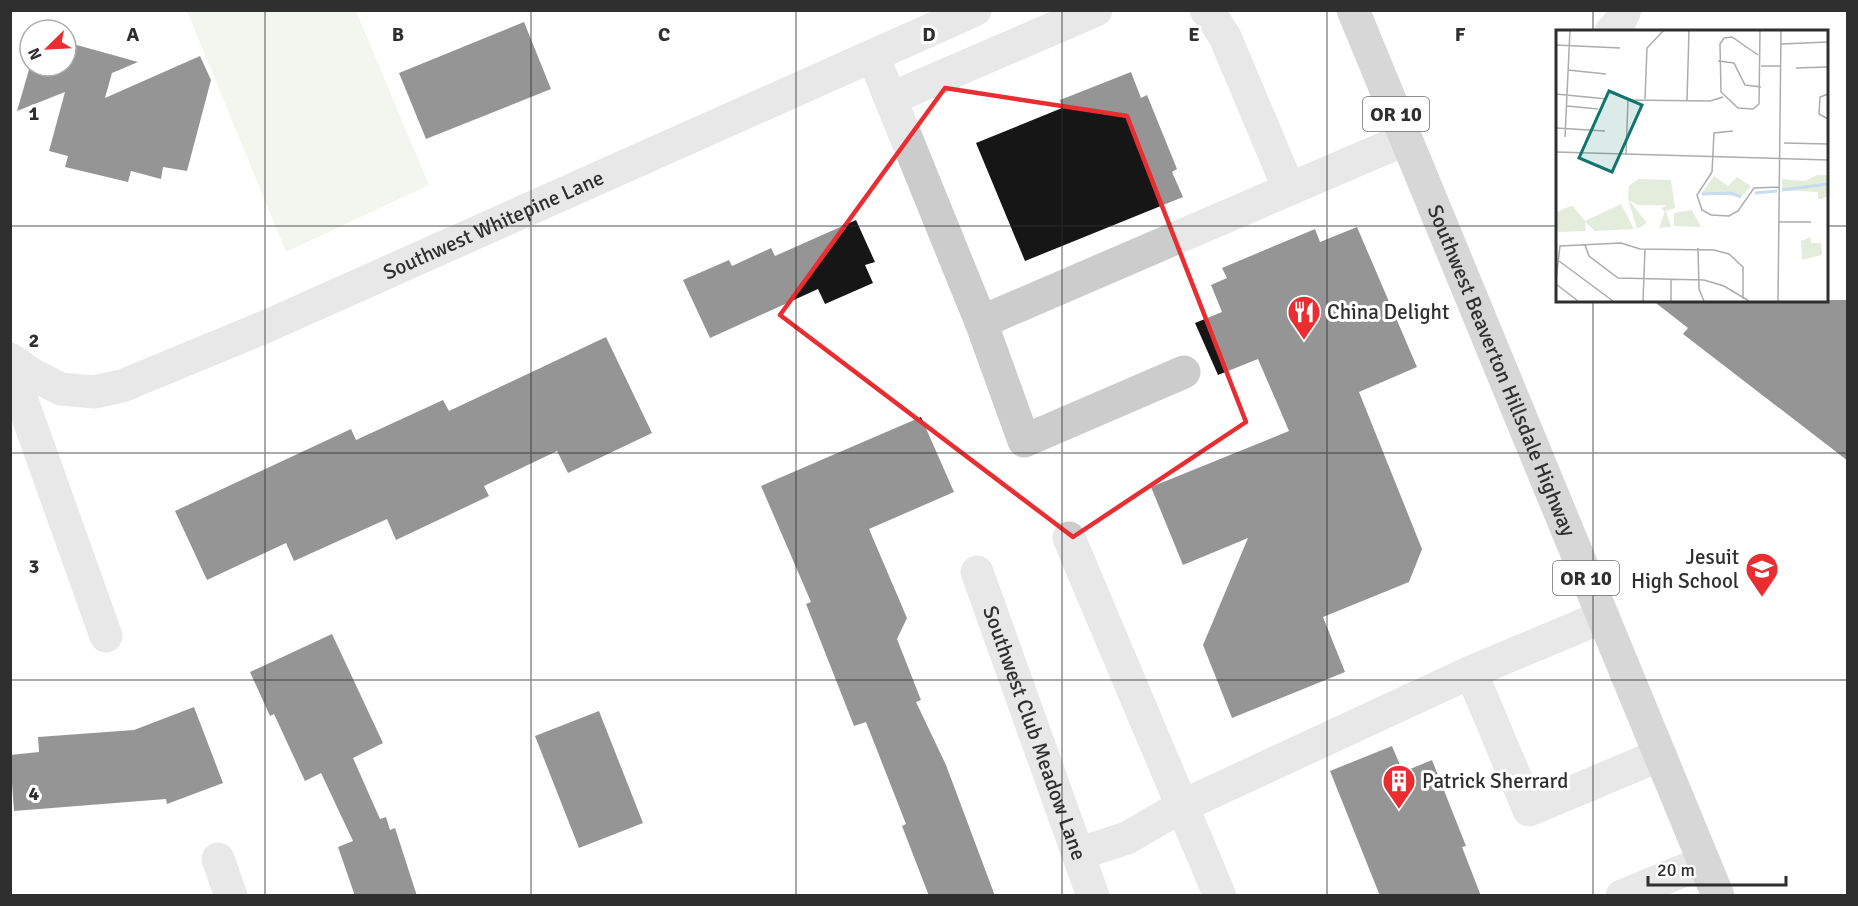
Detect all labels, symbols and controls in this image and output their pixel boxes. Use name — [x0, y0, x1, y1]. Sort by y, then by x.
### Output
north arrow — [18, 18, 78, 78]
text: A — [127, 22, 140, 47]
text: B — [392, 22, 404, 47]
text: C — [658, 22, 670, 47]
text: D — [922, 22, 936, 47]
text: E — [1188, 22, 1200, 47]
text: F — [1455, 22, 1466, 47]
inset map — [1556, 30, 1828, 302]
text: N — [24, 45, 47, 63]
road number: OR 10 — [1363, 97, 1429, 131]
text: 1 — [29, 101, 40, 126]
street label: Southwest Whitepine Lane — [379, 164, 608, 285]
street label: Southwest Beaverton Hillsdale Highway — [1422, 201, 1581, 540]
restaurant icon: China Delight — [1286, 294, 1322, 341]
place label: China Delight — [1327, 299, 1449, 325]
text: 2 — [29, 328, 39, 353]
place label: Jesuit High School — [1631, 544, 1739, 594]
school or university icon: Jesuit High School — [1744, 551, 1780, 598]
text: 3 — [29, 554, 39, 579]
road number: OR 10 — [1553, 561, 1619, 595]
street label: Southwest Club Meadow Lane — [977, 602, 1092, 864]
building icon: Patrick Sherrard — [1381, 763, 1417, 810]
place label: Patrick Sherrard — [1422, 768, 1568, 794]
text: 4 — [29, 781, 40, 806]
scale bar — [1648, 849, 1786, 887]
text: 20 m — [1657, 859, 1695, 881]

